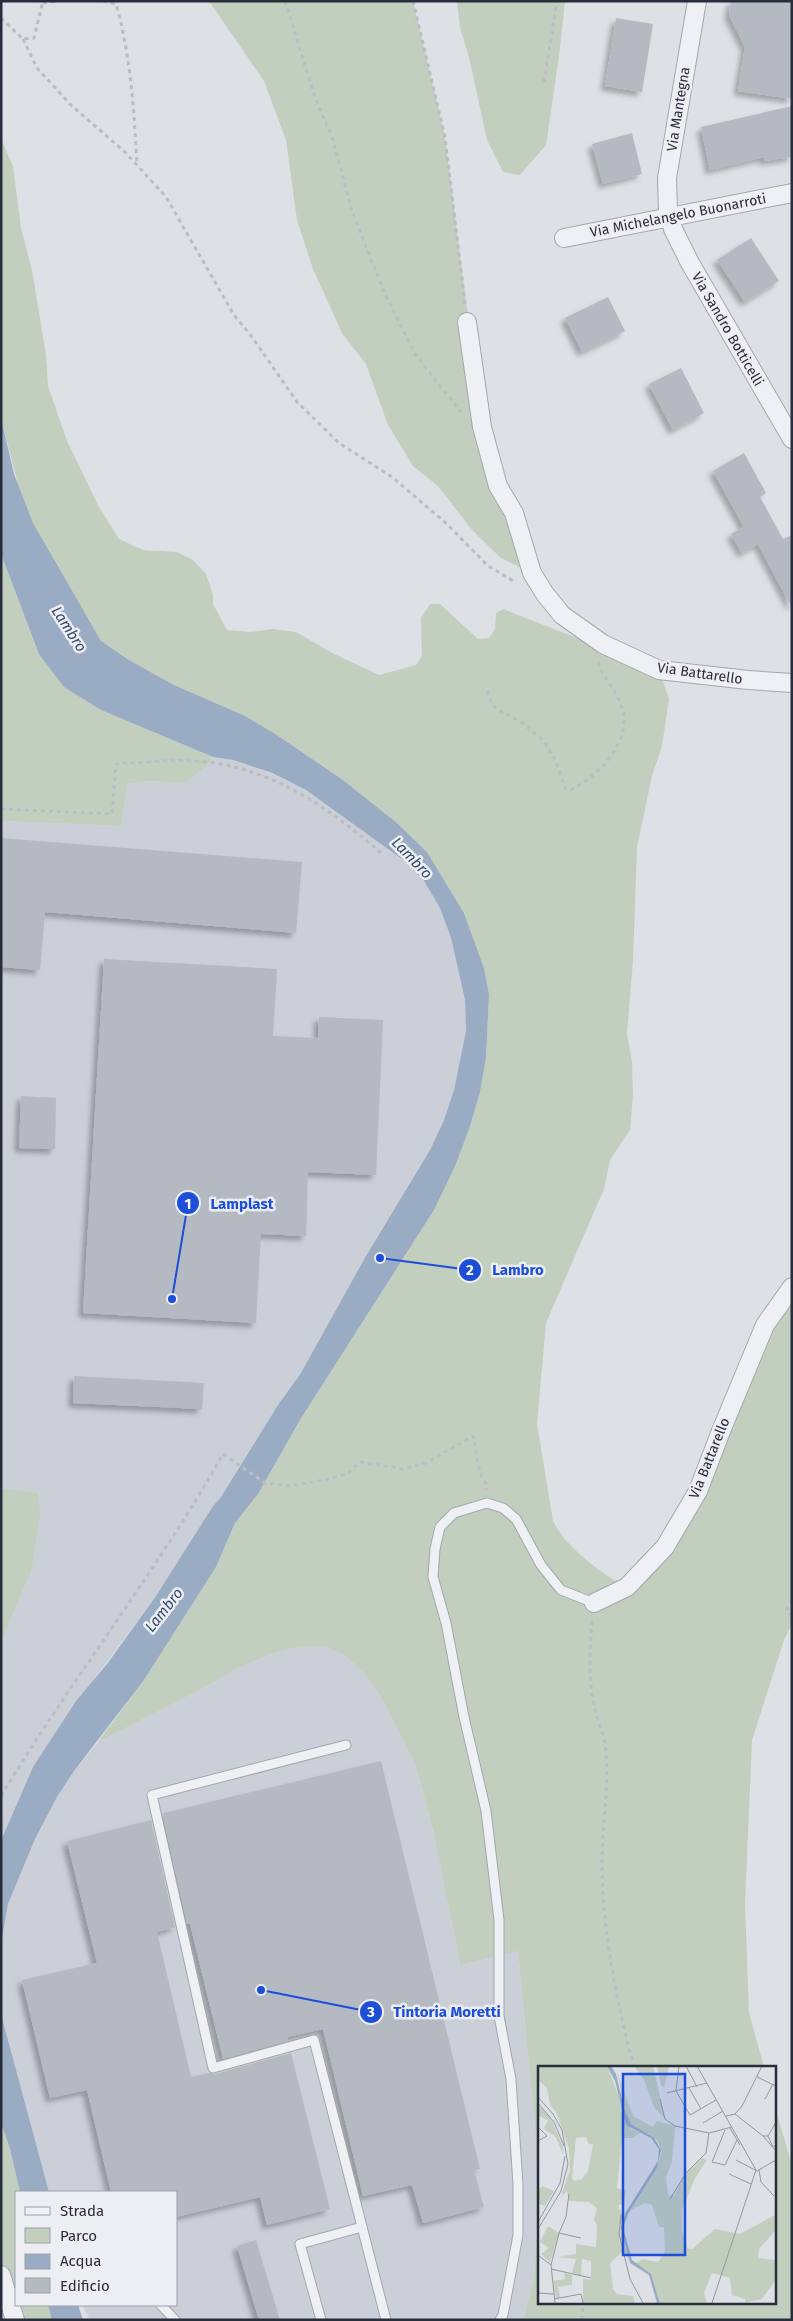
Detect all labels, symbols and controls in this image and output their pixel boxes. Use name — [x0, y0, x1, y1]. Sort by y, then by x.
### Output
street label: Via Mantegna — [663, 66, 694, 153]
street label: Via Michelangelo Buonarroti — [589, 190, 768, 241]
street label: Via Sandro Botticelli — [688, 269, 767, 389]
water label: Lambro — [48, 603, 90, 655]
street label: Via Battarello — [656, 659, 744, 688]
water label: Lambro — [388, 833, 436, 883]
callout: Lamplast — [176, 1188, 283, 1218]
text: 1 — [185, 1195, 191, 1213]
text: Lamplast — [211, 1195, 274, 1213]
callout: Lambro — [457, 1255, 554, 1285]
text: 2 — [466, 1261, 474, 1279]
text: Lambro — [492, 1261, 544, 1279]
street label: Via Battarello — [686, 1415, 733, 1501]
water label: Lambro — [141, 1584, 187, 1636]
callout: Tintoria Moretti — [359, 1997, 511, 2027]
text: 3 — [366, 2003, 375, 2021]
text: Tintoria Moretti — [393, 2003, 501, 2021]
inset map — [538, 2066, 776, 2304]
legend — [15, 2191, 178, 2306]
text: Strada — [60, 2202, 104, 2220]
text: Parco — [60, 2227, 97, 2245]
text: Acqua — [60, 2252, 101, 2270]
text: Edificio — [60, 2277, 110, 2295]

